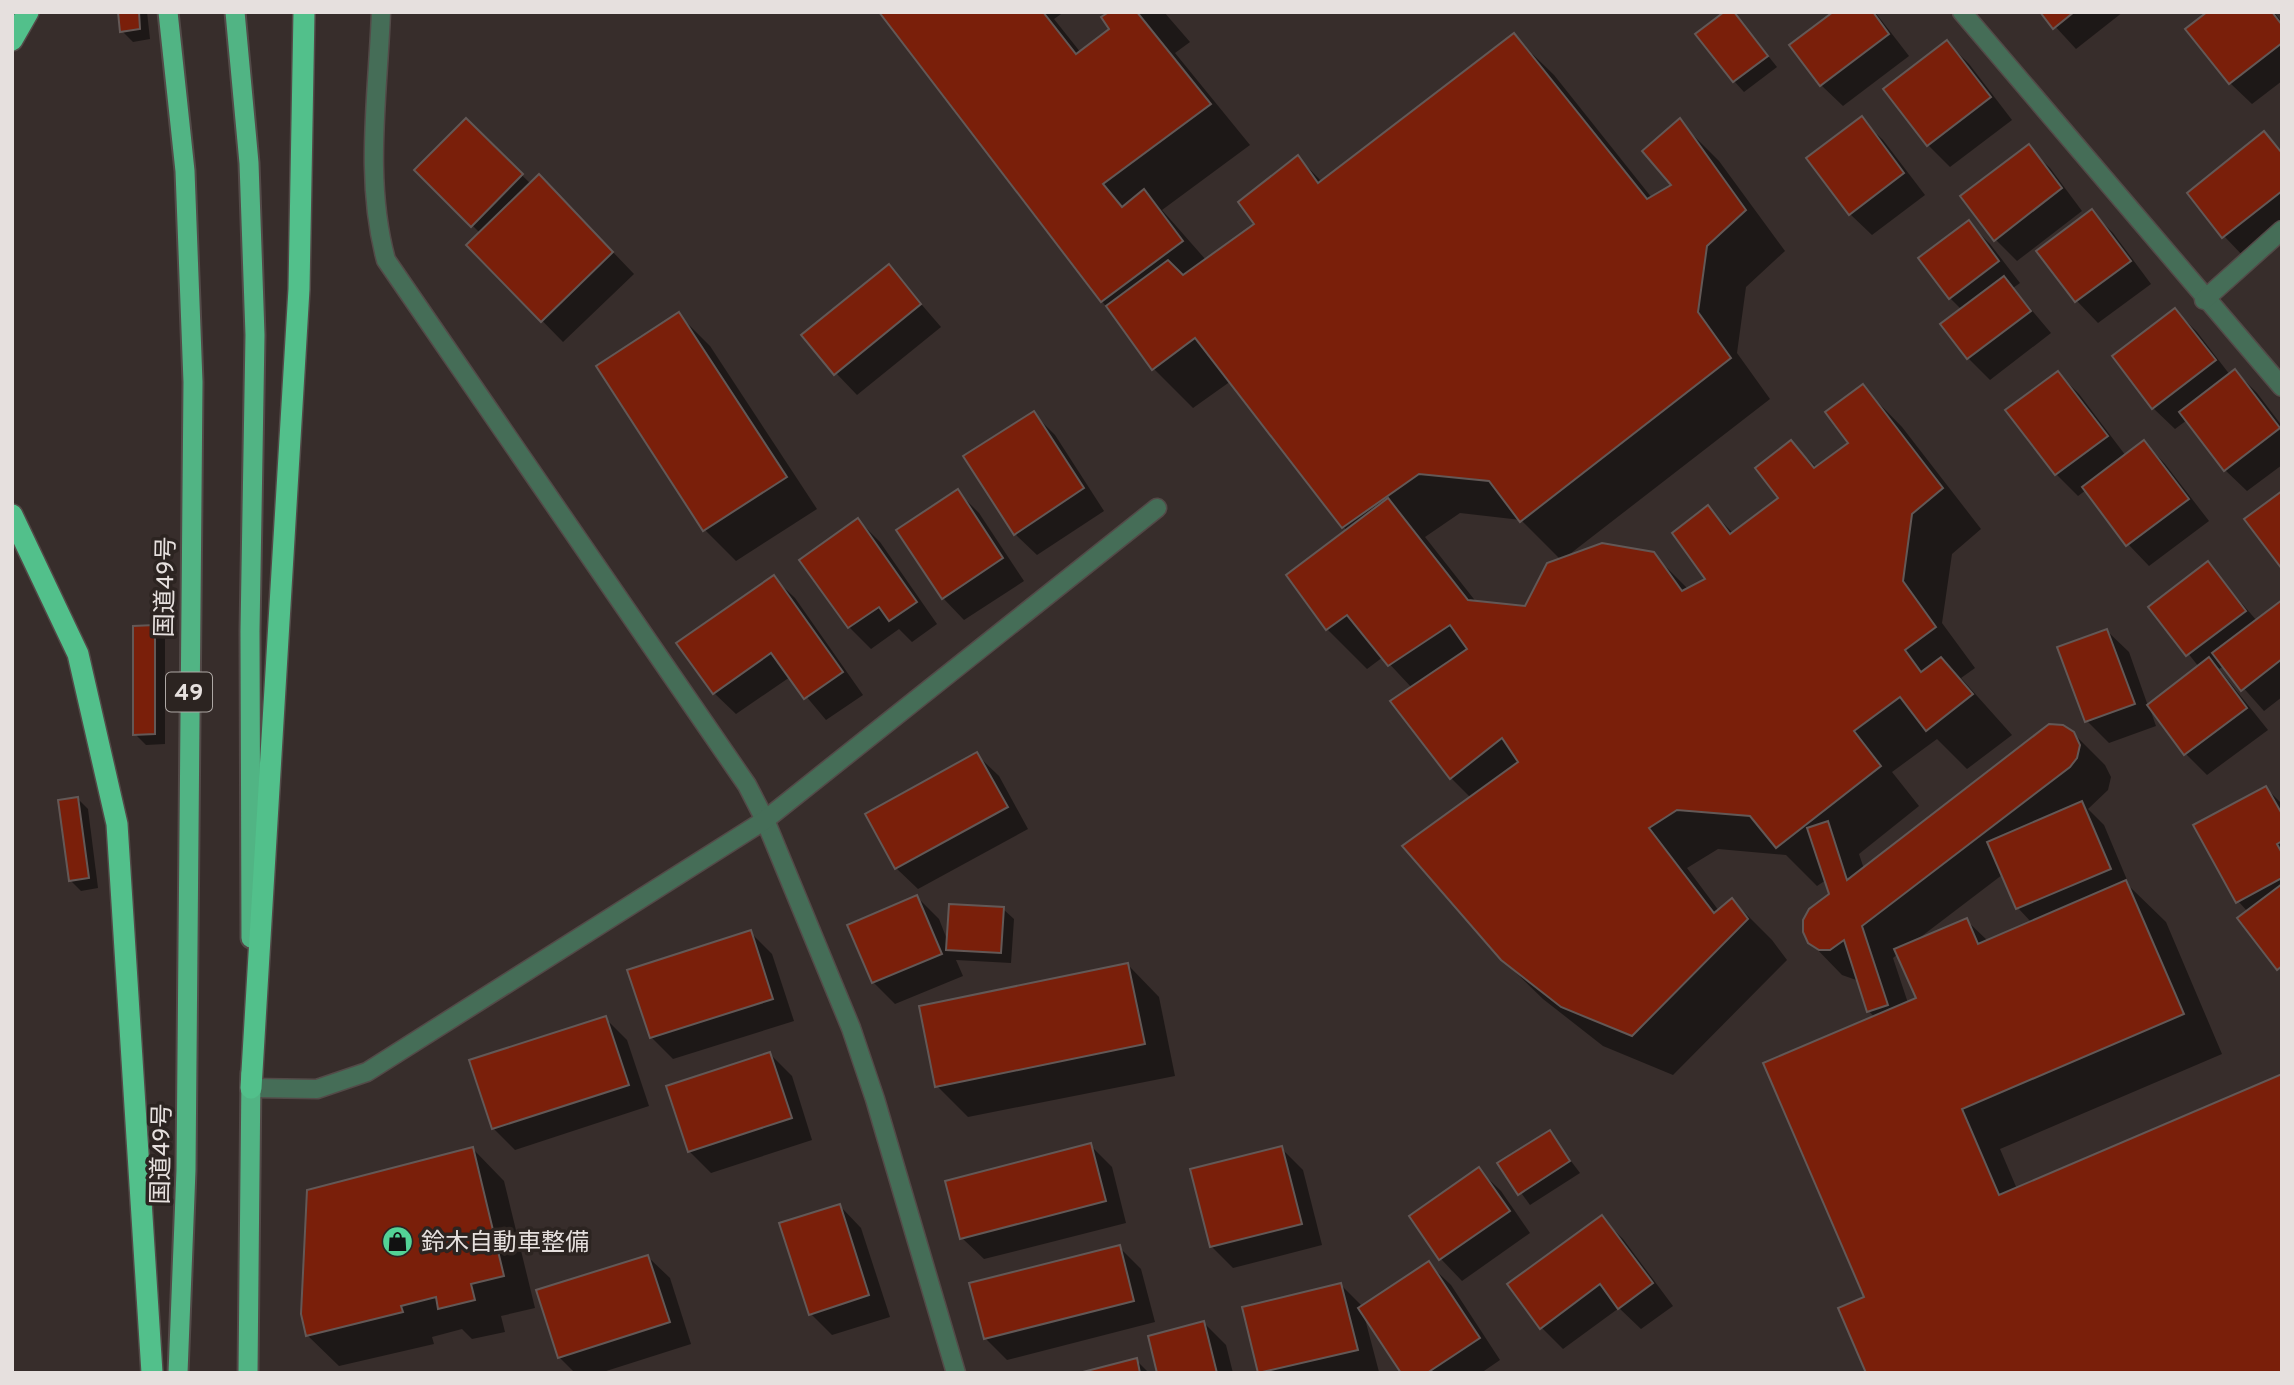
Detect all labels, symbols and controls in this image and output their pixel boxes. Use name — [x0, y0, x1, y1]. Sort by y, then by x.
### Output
street label: 国道49号 — [151, 536, 183, 638]
road number: 49 — [166, 672, 212, 712]
street label: 国道49号 — [147, 1103, 179, 1205]
shop icon: 鈴木自動車整備 — [381, 1225, 415, 1259]
place label: 鈴木自動車整備 — [421, 1229, 589, 1259]

